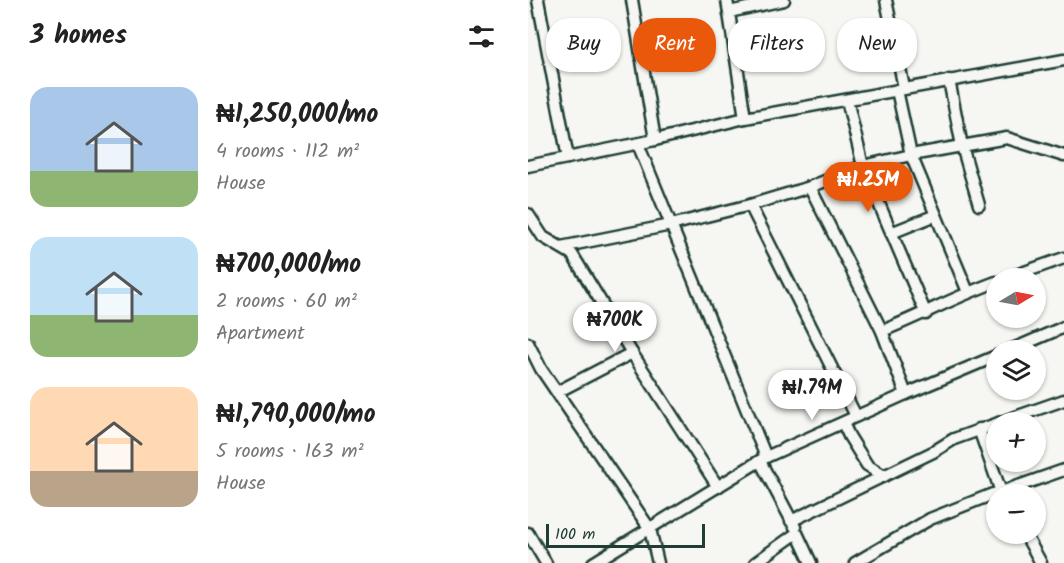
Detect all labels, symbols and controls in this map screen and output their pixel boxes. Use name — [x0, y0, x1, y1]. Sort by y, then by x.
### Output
text: 3 homes — [30, 15, 127, 57]
chip: Buy — [546, 18, 621, 72]
chip: Rent — [633, 18, 716, 72]
chip: Filters — [728, 18, 825, 72]
chip: New — [837, 18, 917, 72]
icon: filters — [465, 20, 498, 53]
text: ₦1,250,000/mo — [216, 94, 378, 136]
icon: home — [78, 111, 150, 183]
text: 4 rooms · 112 m² — [216, 136, 359, 168]
pin: ₦1.25M — [819, 162, 917, 213]
text: ₦1.25M — [837, 165, 899, 197]
text: House — [216, 168, 266, 200]
text: ₦700,000/mo — [216, 244, 361, 286]
icon: home — [78, 261, 150, 333]
north arrow — [986, 268, 1046, 328]
map controls — [986, 268, 1046, 544]
text: 2 rooms · 60 m² — [216, 286, 357, 318]
pin: ₦700K — [573, 302, 657, 353]
text: ₦700K — [587, 305, 643, 337]
text: Apartment — [216, 318, 305, 350]
button: layers — [986, 340, 1046, 400]
pin: ₦1.79M — [763, 370, 861, 421]
text: ₦1.79M — [782, 373, 842, 405]
text: ₦1,790,000/mo — [216, 394, 376, 436]
icon: home — [78, 411, 150, 483]
button: + — [986, 412, 1046, 472]
text: 5 rooms · 163 m² — [216, 436, 364, 468]
text: House — [216, 468, 266, 500]
button: − — [986, 484, 1046, 544]
scale bar — [546, 521, 705, 548]
text: 100 m — [555, 522, 595, 547]

